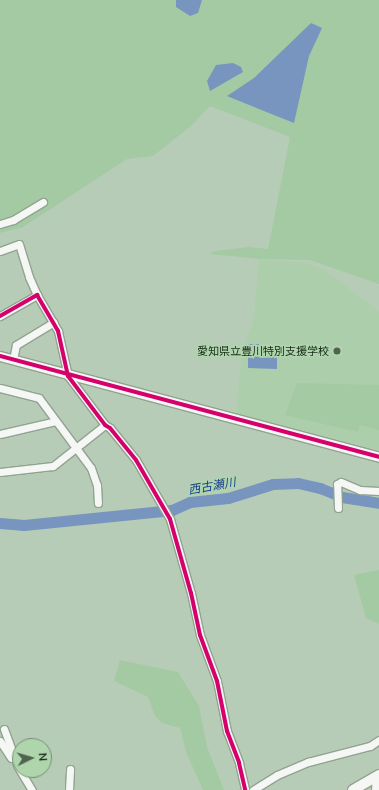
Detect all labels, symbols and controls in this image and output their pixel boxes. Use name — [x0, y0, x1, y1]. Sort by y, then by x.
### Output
place label: 愛知県立豊川特別支援学校 — [197, 344, 329, 358]
marker: 愛知県立豊川特別支援学校 — [332, 346, 342, 356]
water label: 西古瀬川 — [187, 475, 237, 497]
north arrow — [12, 738, 52, 778]
text: N — [36, 752, 50, 762]

